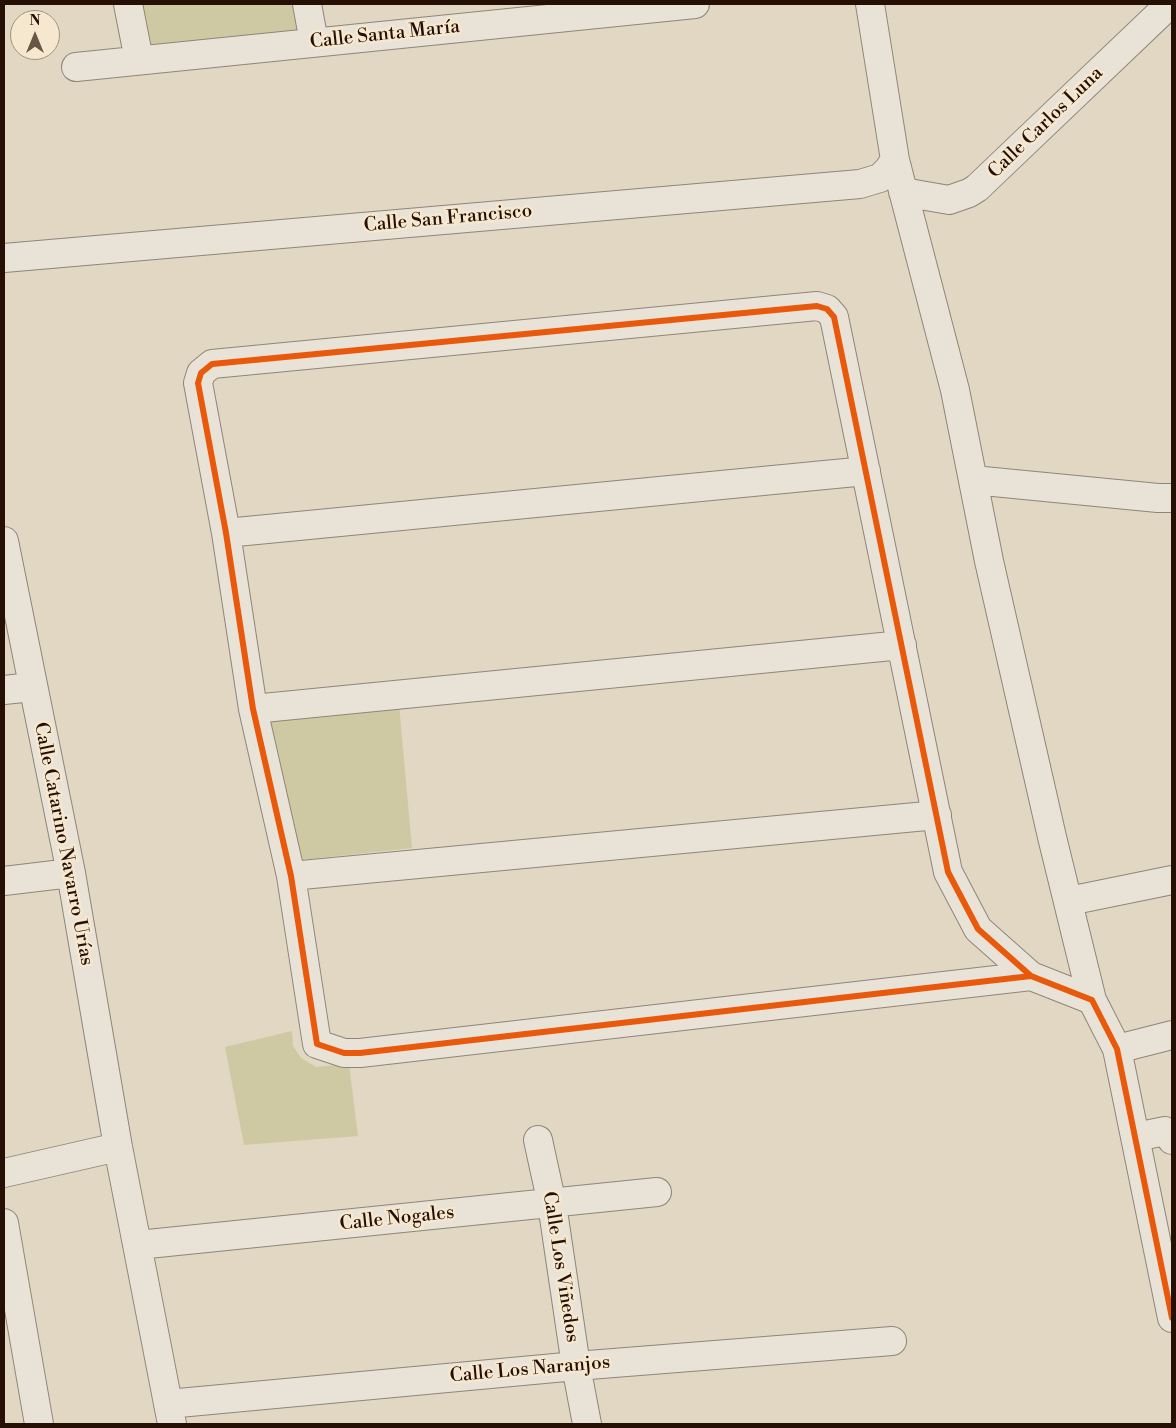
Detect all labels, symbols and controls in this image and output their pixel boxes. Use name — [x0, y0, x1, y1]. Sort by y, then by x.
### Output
north arrow — [10, 10, 60, 60]
text: N — [29, 12, 41, 30]
street label: Calle Santa María — [309, 16, 461, 54]
street label: Calle Carlos Luna — [984, 62, 1108, 184]
street label: Calle San Francisco — [363, 200, 533, 238]
street label: Calle Catarino Navarro Urías — [28, 720, 98, 968]
street label: Calle Los Viñedos — [537, 1190, 583, 1344]
street label: Calle Nogales — [339, 1202, 455, 1236]
street label: Calle Los Naranjos — [449, 1352, 611, 1388]

